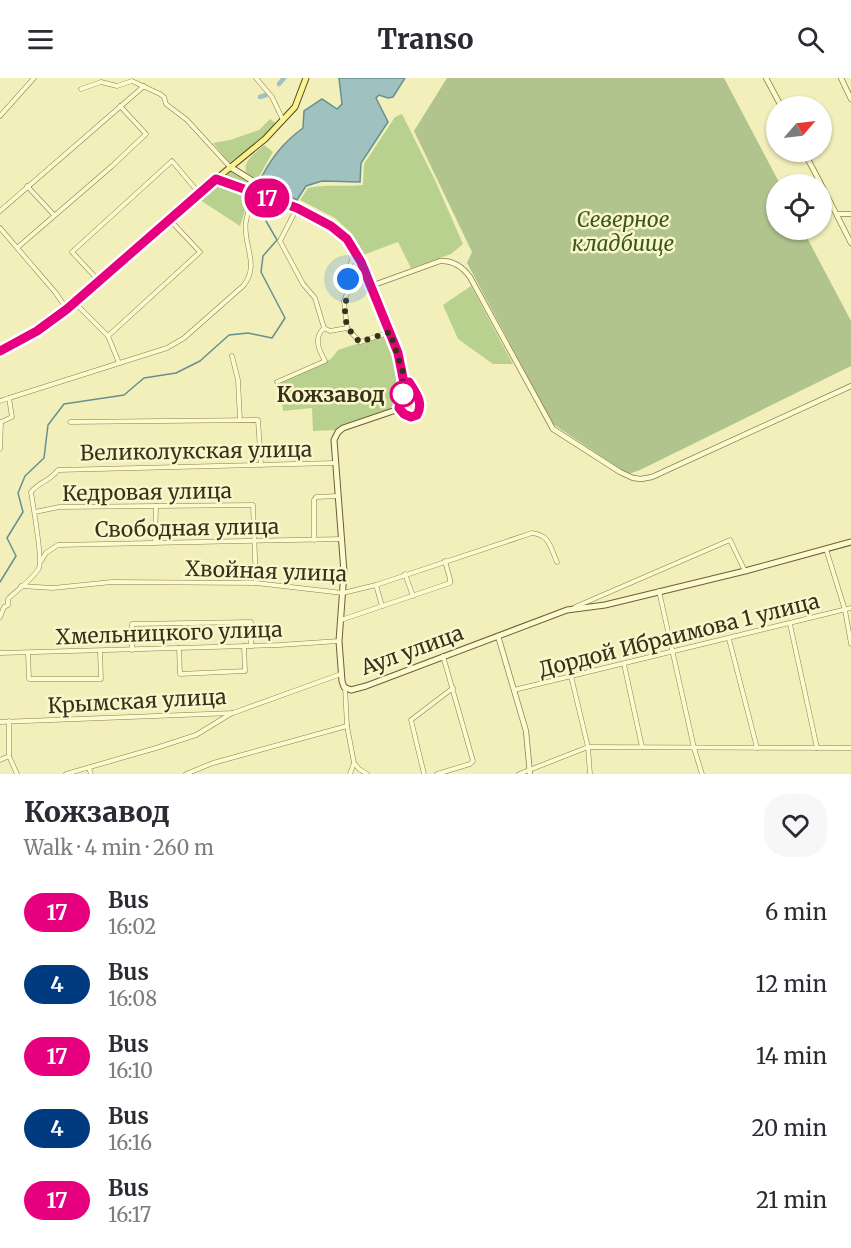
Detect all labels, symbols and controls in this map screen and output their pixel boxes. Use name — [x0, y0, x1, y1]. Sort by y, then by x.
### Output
text: Transo — [378, 22, 473, 56]
icon: menu — [24, 23, 57, 56]
icon: search — [794, 23, 827, 56]
north arrow — [766, 96, 832, 162]
map controls — [766, 96, 832, 240]
button: locate — [766, 174, 832, 240]
line badge: 17 — [240, 178, 294, 218]
text: 17 — [256, 185, 278, 212]
park label: Северное кладбище — [572, 206, 674, 257]
your location — [333, 264, 363, 294]
place label: Кожзавод — [277, 381, 385, 408]
marker: Кожзавод — [390, 381, 416, 407]
street label: Великолукская улица — [80, 435, 312, 467]
street label: Кедровая улица — [62, 477, 232, 507]
street label: Свободная улица — [95, 513, 279, 543]
street label: Хвойная улица — [185, 555, 347, 587]
street label: Дордой Ибраимова 1 улица — [536, 587, 822, 683]
street label: Хмельницкого улица — [55, 616, 283, 650]
street label: Аул улица — [356, 619, 467, 681]
street label: Крымская улица — [47, 683, 227, 719]
text: Кожзавод — [24, 794, 170, 830]
button: heart — [764, 794, 827, 857]
text: Walk · 4 min · 260 m — [24, 835, 214, 860]
text: Bus — [108, 886, 149, 914]
text: 6 min — [765, 898, 827, 926]
text: 17 — [46, 899, 68, 926]
text: 16:02 — [108, 914, 157, 939]
text: Bus — [108, 958, 149, 986]
text: 12 min — [756, 970, 827, 998]
text: 4 — [50, 971, 64, 998]
text: 16:08 — [108, 986, 157, 1011]
text: Bus — [108, 1030, 149, 1058]
text: 14 min — [756, 1042, 827, 1070]
text: 17 — [46, 1043, 68, 1070]
text: 16:10 — [108, 1058, 153, 1083]
text: Bus — [108, 1102, 149, 1130]
text: 20 min — [751, 1114, 827, 1142]
text: 4 — [50, 1115, 64, 1142]
text: 16:16 — [108, 1130, 152, 1155]
text: Bus — [108, 1174, 149, 1202]
text: 21 min — [756, 1186, 827, 1214]
text: 17 — [46, 1187, 68, 1214]
text: 16:17 — [108, 1202, 151, 1227]

